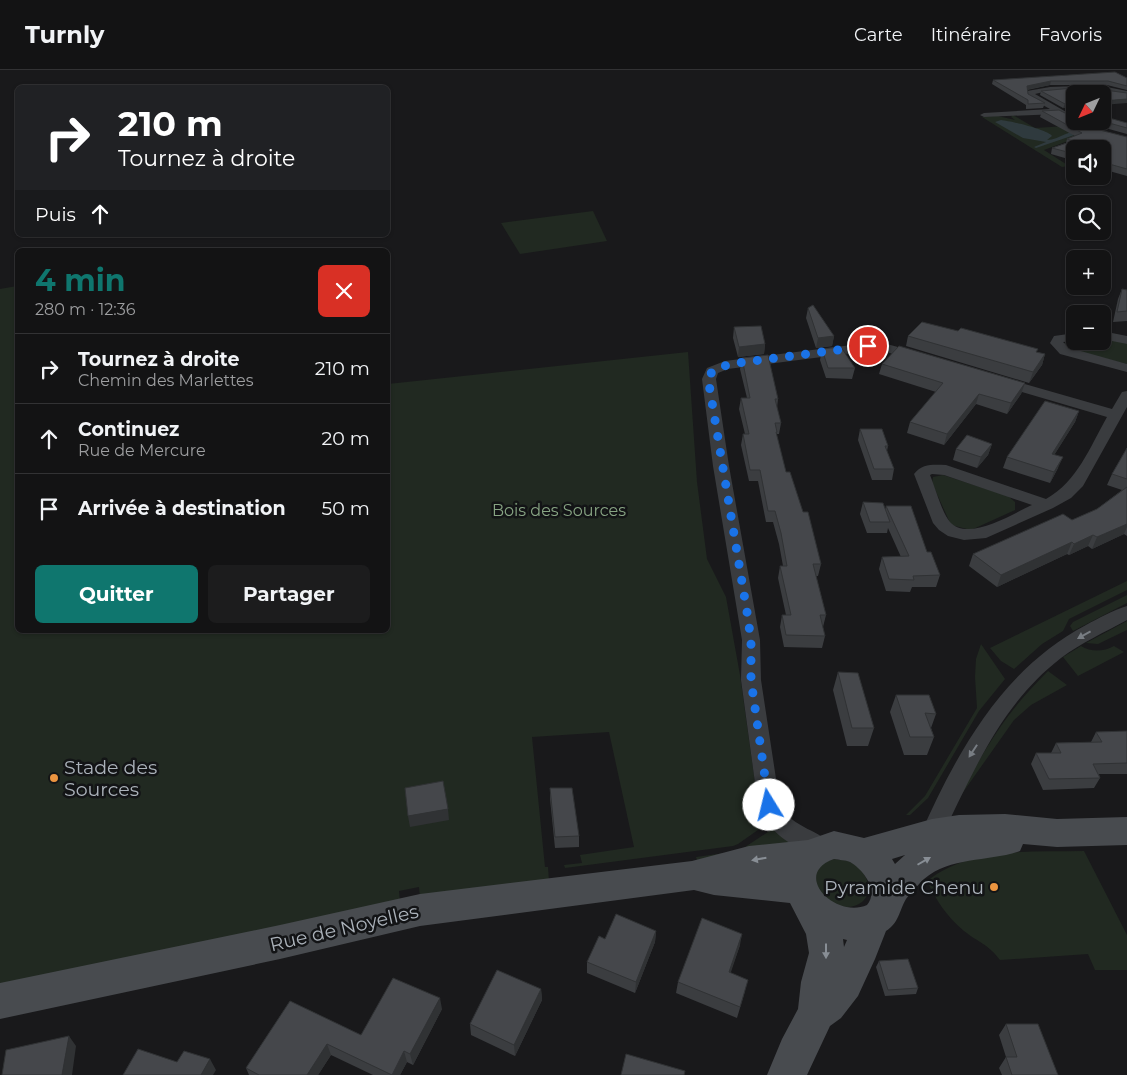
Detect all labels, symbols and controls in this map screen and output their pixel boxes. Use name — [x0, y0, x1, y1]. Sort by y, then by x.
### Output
text: Turnly — [25, 20, 104, 49]
text: Carte — [854, 24, 903, 46]
text: Itinéraire — [931, 24, 1011, 46]
text: Favoris — [1039, 24, 1102, 46]
north arrow — [1066, 85, 1111, 130]
map controls — [1066, 85, 1111, 350]
text: 210 m — [118, 102, 223, 145]
icon: right — [35, 105, 100, 170]
button: sound — [1066, 140, 1111, 185]
text: Tournez à droite — [118, 145, 295, 172]
button: search — [1066, 195, 1111, 240]
icon: ahead — [86, 200, 114, 228]
text: Puis — [35, 203, 76, 226]
button: + — [1066, 250, 1111, 295]
text: 4 min — [35, 262, 125, 299]
button: close — [318, 265, 370, 317]
text: 280 m · 12:36 — [35, 300, 136, 319]
button: − — [1066, 305, 1111, 350]
pin — [847, 325, 889, 367]
icon: arrive — [854, 332, 882, 360]
text: Tournez à droite — [78, 348, 239, 371]
icon: right — [35, 355, 63, 383]
text: 210 m — [315, 357, 370, 380]
text: Chemin des Marlettes — [78, 371, 254, 390]
text: Continuez — [78, 418, 179, 441]
icon: ahead — [35, 425, 63, 453]
text: 20 m — [322, 427, 370, 450]
text: Rue de Mercure — [78, 441, 206, 460]
icon: arrive — [35, 495, 63, 523]
text: Arrivée à destination — [78, 497, 286, 520]
text: 50 m — [322, 497, 370, 520]
park label: Bois des Sources — [492, 501, 626, 520]
button: Quitter — [35, 565, 198, 623]
button: Partager — [208, 565, 370, 623]
one-way arrow — [1077, 630, 1091, 639]
one-way arrow — [969, 744, 978, 757]
place label: Stade des Sources — [64, 756, 157, 801]
marker: Stade des Sources — [48, 772, 60, 784]
position arrow — [742, 778, 794, 830]
one-way arrow — [751, 856, 767, 864]
one-way arrow — [918, 857, 931, 866]
place label: Pyramide Chenu — [824, 876, 984, 899]
marker: Pyramide Chenu — [988, 881, 1000, 893]
street label: Rue de Noyelles — [267, 900, 421, 956]
one-way arrow — [822, 943, 830, 959]

